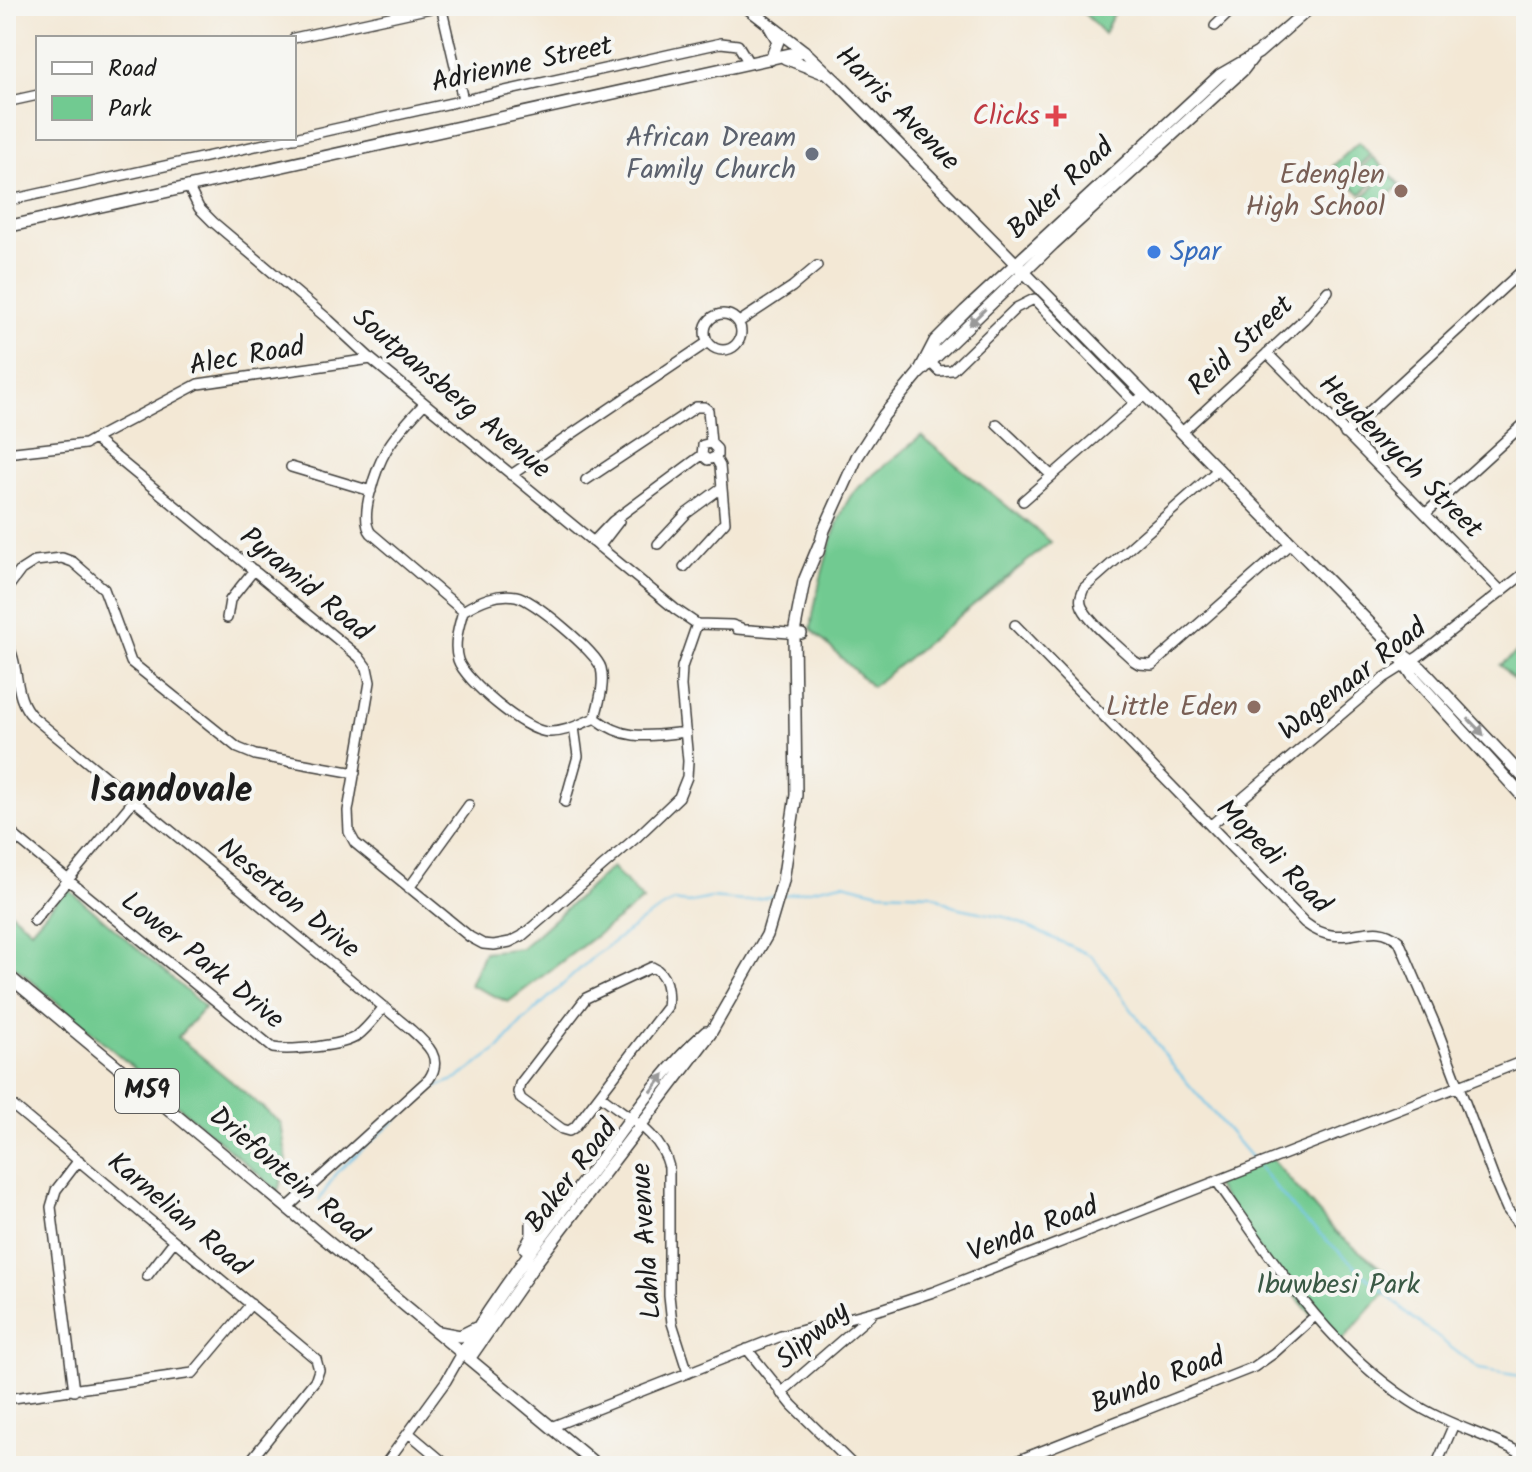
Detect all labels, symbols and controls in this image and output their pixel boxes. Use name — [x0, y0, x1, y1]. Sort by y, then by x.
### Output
street label: Adrienne Street — [427, 24, 618, 106]
legend — [36, 36, 296, 140]
street label: Harris Avenue — [824, 36, 971, 183]
text: Road — [108, 50, 157, 89]
text: Park — [108, 90, 152, 129]
place label: Clicks — [972, 94, 1040, 139]
marker: Clicks — [1047, 107, 1065, 125]
place label: African Dream Family Church — [625, 116, 796, 193]
street label: Baker Road — [997, 126, 1126, 251]
marker: African Dream Family Church — [803, 145, 821, 163]
place label: Edenglen High School — [1245, 153, 1385, 230]
marker: Edenglen High School — [1392, 182, 1410, 200]
place label: Spar — [1170, 230, 1222, 275]
marker: Spar — [1145, 243, 1163, 261]
street label: Reid Street — [1177, 284, 1305, 407]
street label: Soutpansberg Avenue — [341, 297, 561, 491]
one-way arrow — [968, 308, 987, 326]
street label: Alec Road — [186, 325, 309, 389]
street label: Heydenrych Street — [1307, 364, 1494, 551]
street label: Pyramid Road — [229, 516, 382, 655]
street label: Wagenaar Road — [1269, 607, 1438, 753]
place label: Little Eden — [1106, 685, 1238, 730]
marker: Little Eden — [1245, 698, 1263, 716]
one-way arrow — [1466, 717, 1484, 736]
district label: Isandovale — [90, 763, 253, 820]
street label: Mopedi Road — [1204, 788, 1342, 926]
street label: Neserton Drive — [206, 827, 370, 971]
street label: Lower Park Drive — [110, 880, 294, 1042]
road number: M59 — [115, 1069, 179, 1113]
one-way arrow — [649, 1072, 665, 1093]
street label: Driefontein Road — [198, 1095, 379, 1257]
street label: Baker Road — [514, 1108, 631, 1243]
street label: Karnelian Road — [96, 1141, 260, 1289]
street label: Lahla Avenue — [619, 1161, 675, 1321]
street label: Venda Road — [961, 1184, 1106, 1276]
park label: Ibuwbesi Park — [1256, 1263, 1421, 1308]
street label: Slipway — [765, 1290, 861, 1381]
street label: Bundo Road — [1084, 1334, 1232, 1427]

